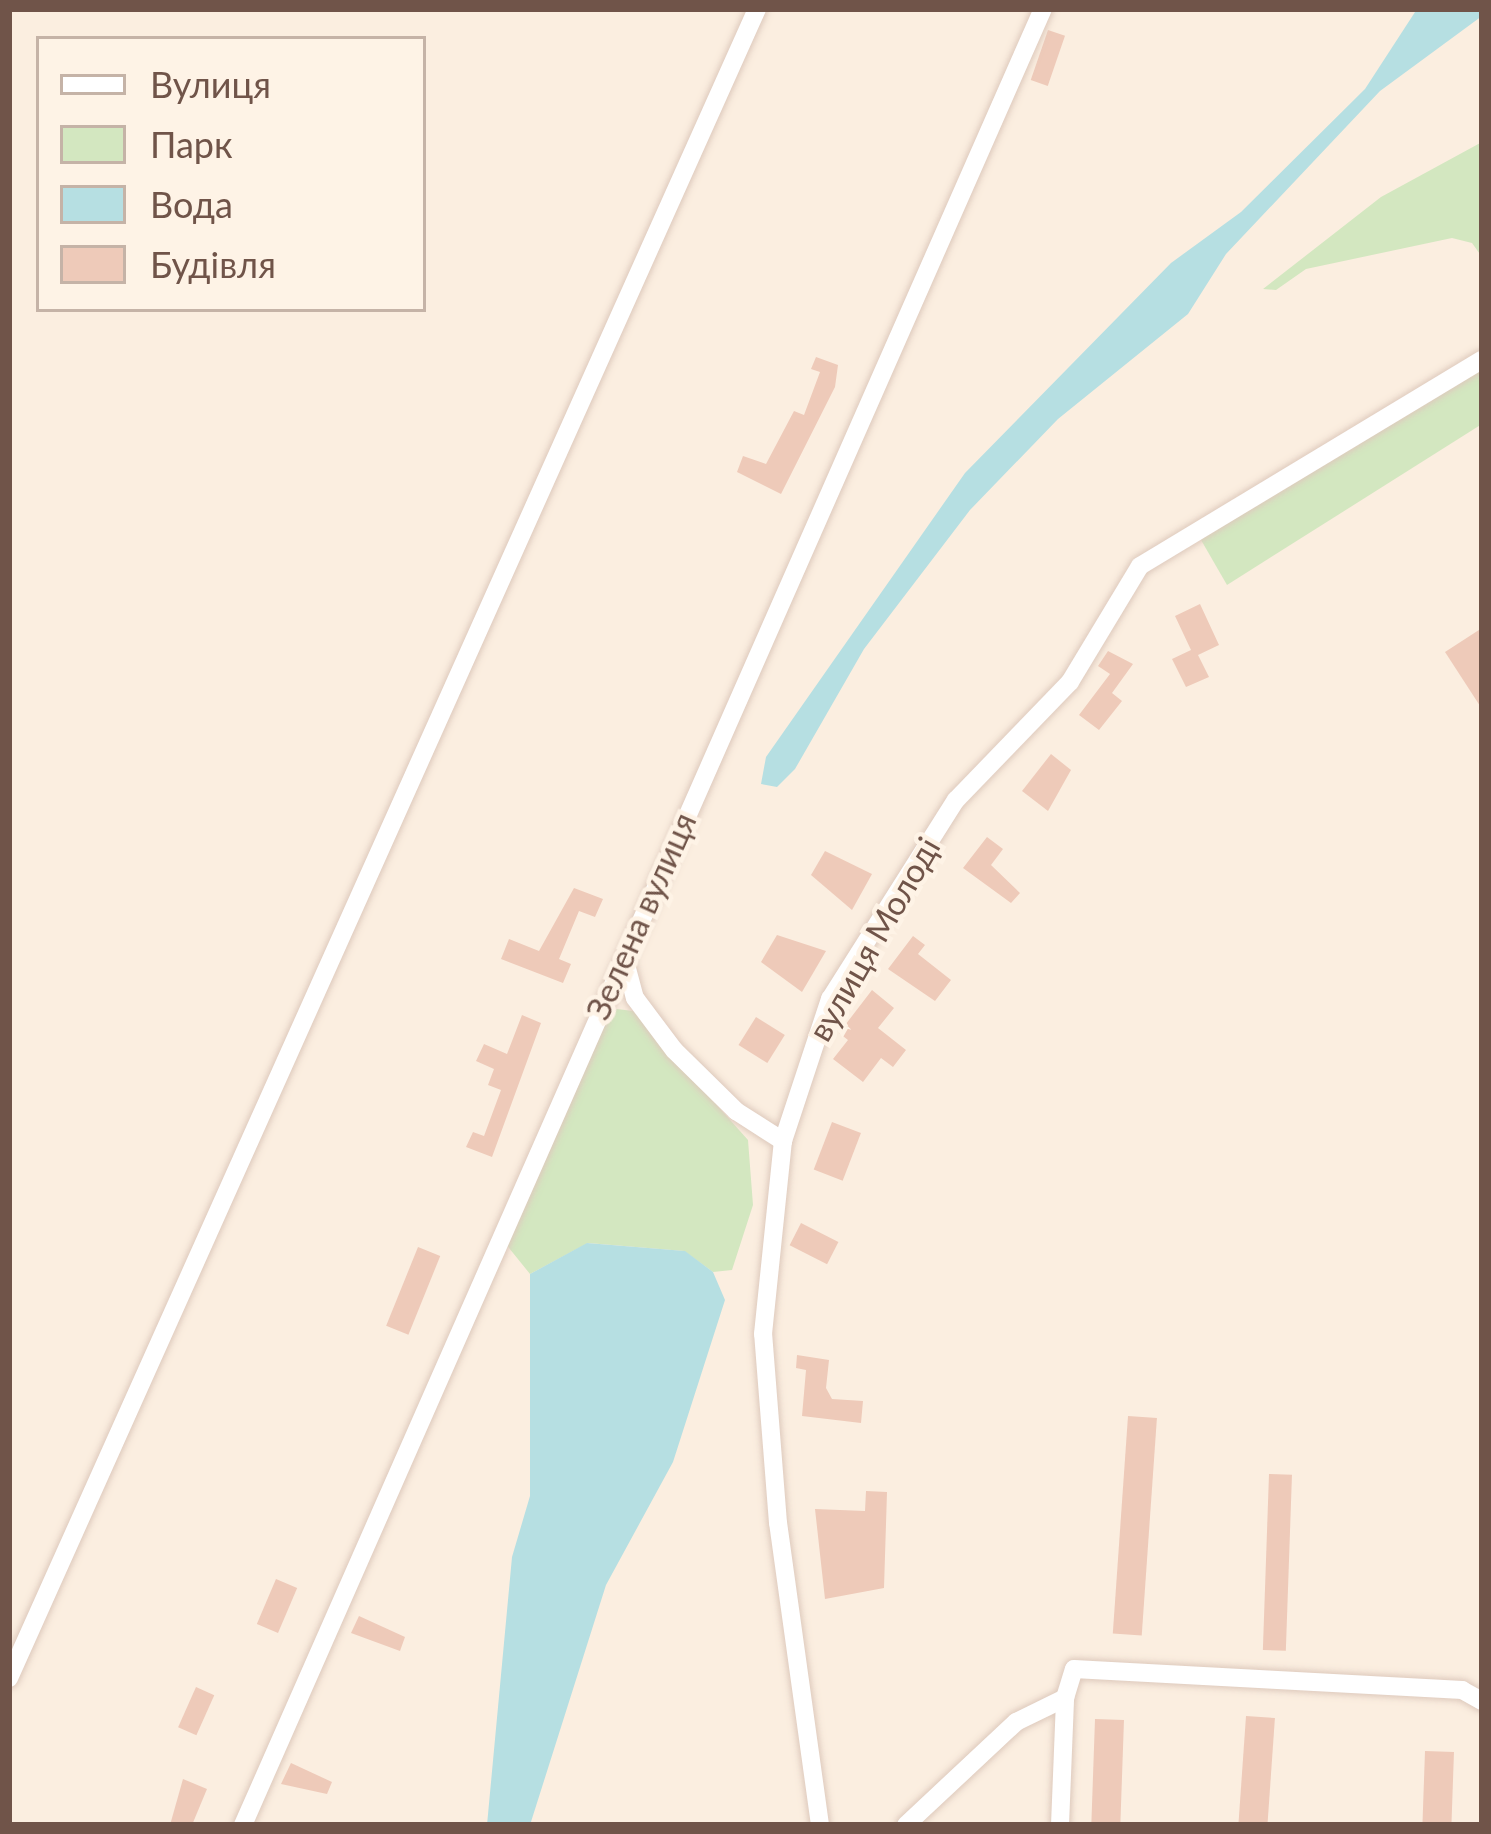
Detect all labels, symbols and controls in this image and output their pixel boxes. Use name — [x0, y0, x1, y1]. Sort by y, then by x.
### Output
legend — [36, 36, 426, 312]
text: Вулиця — [150, 62, 271, 106]
text: Парк — [150, 122, 233, 166]
text: Вода — [150, 182, 233, 226]
text: Будівля — [150, 242, 276, 286]
street label: Зелена вулиця — [578, 806, 704, 1026]
street label: вулиця Молоді — [800, 830, 948, 1048]

